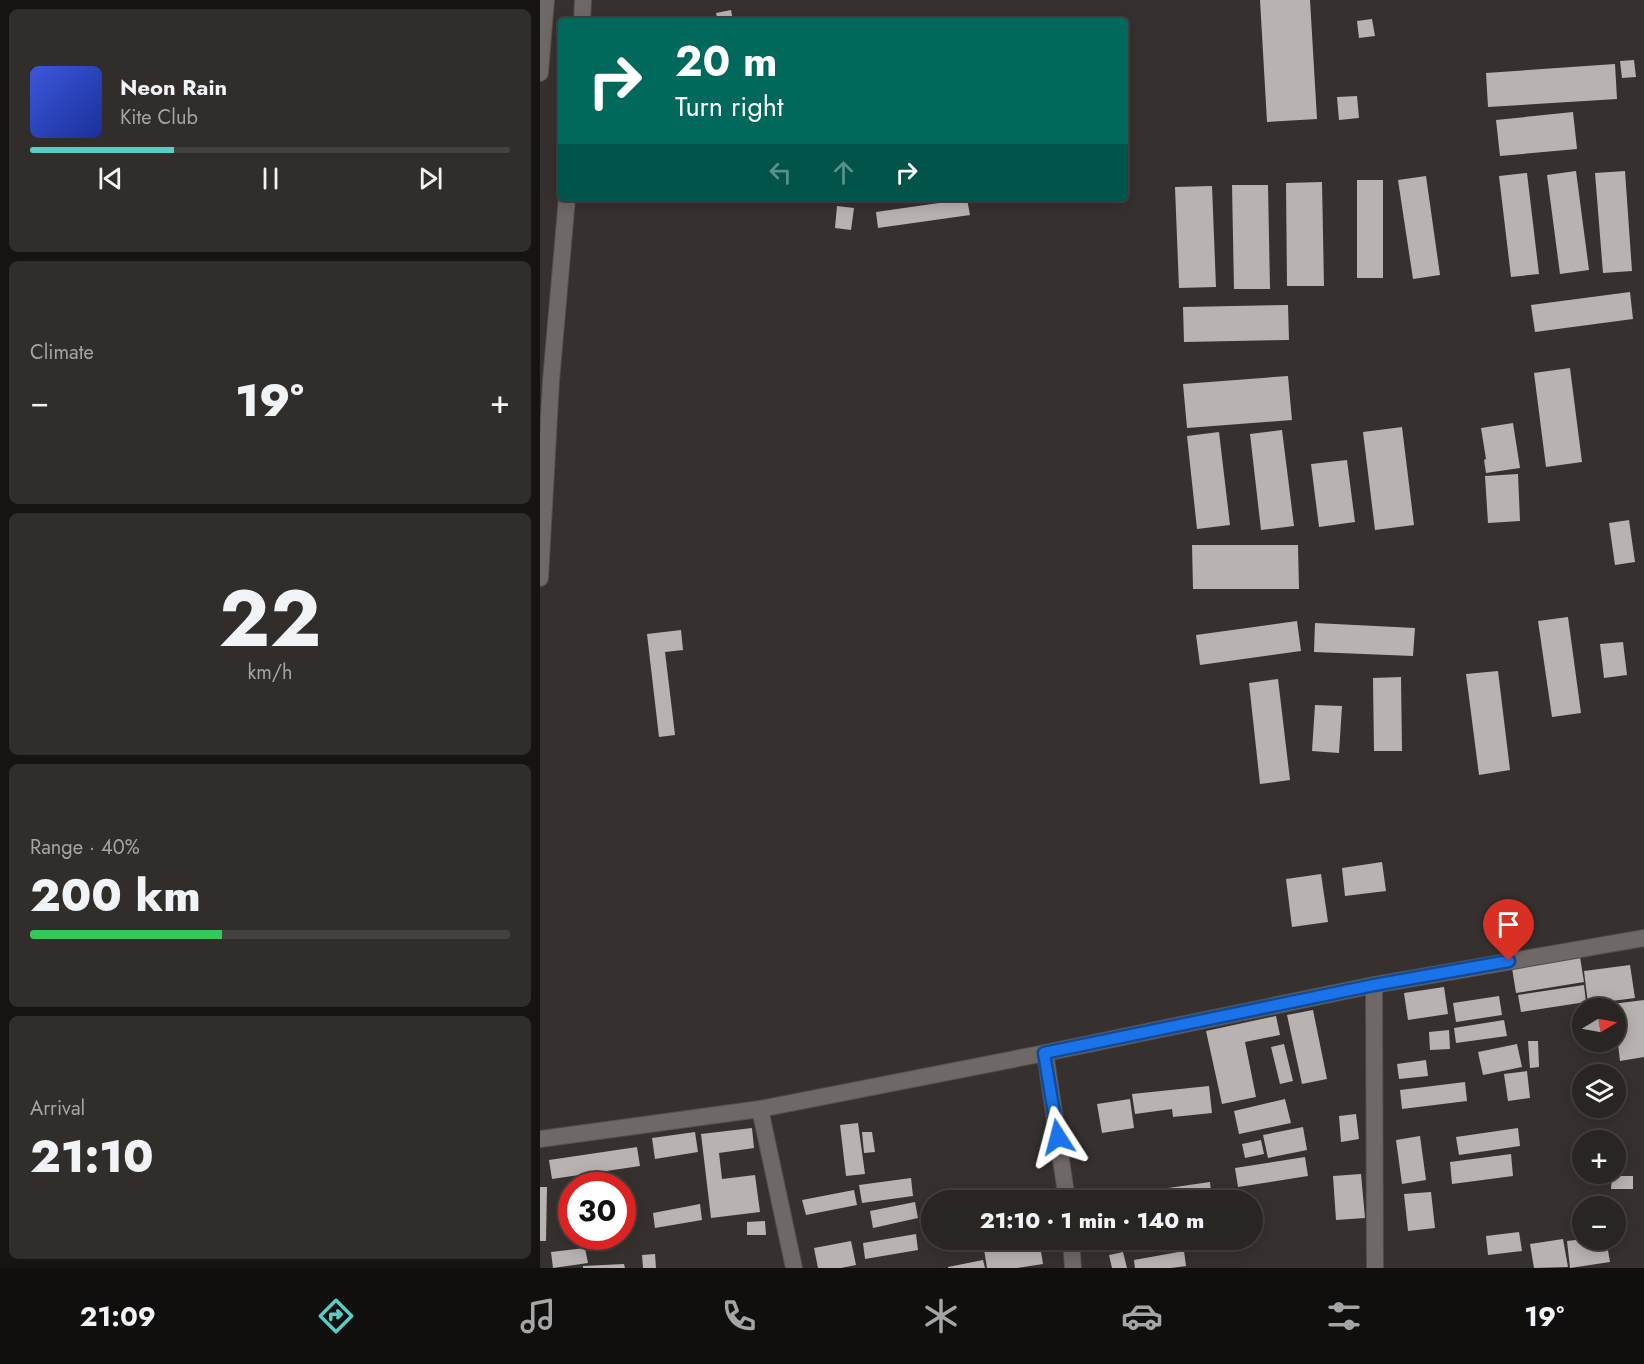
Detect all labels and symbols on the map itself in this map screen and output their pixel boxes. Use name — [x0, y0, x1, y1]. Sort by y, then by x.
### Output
pin — [1483, 899, 1534, 961]
north arrow — [1572, 998, 1626, 1052]
position arrow — [1026, 1105, 1090, 1169]
speed limit sign: 30 — [558, 1172, 636, 1250]

